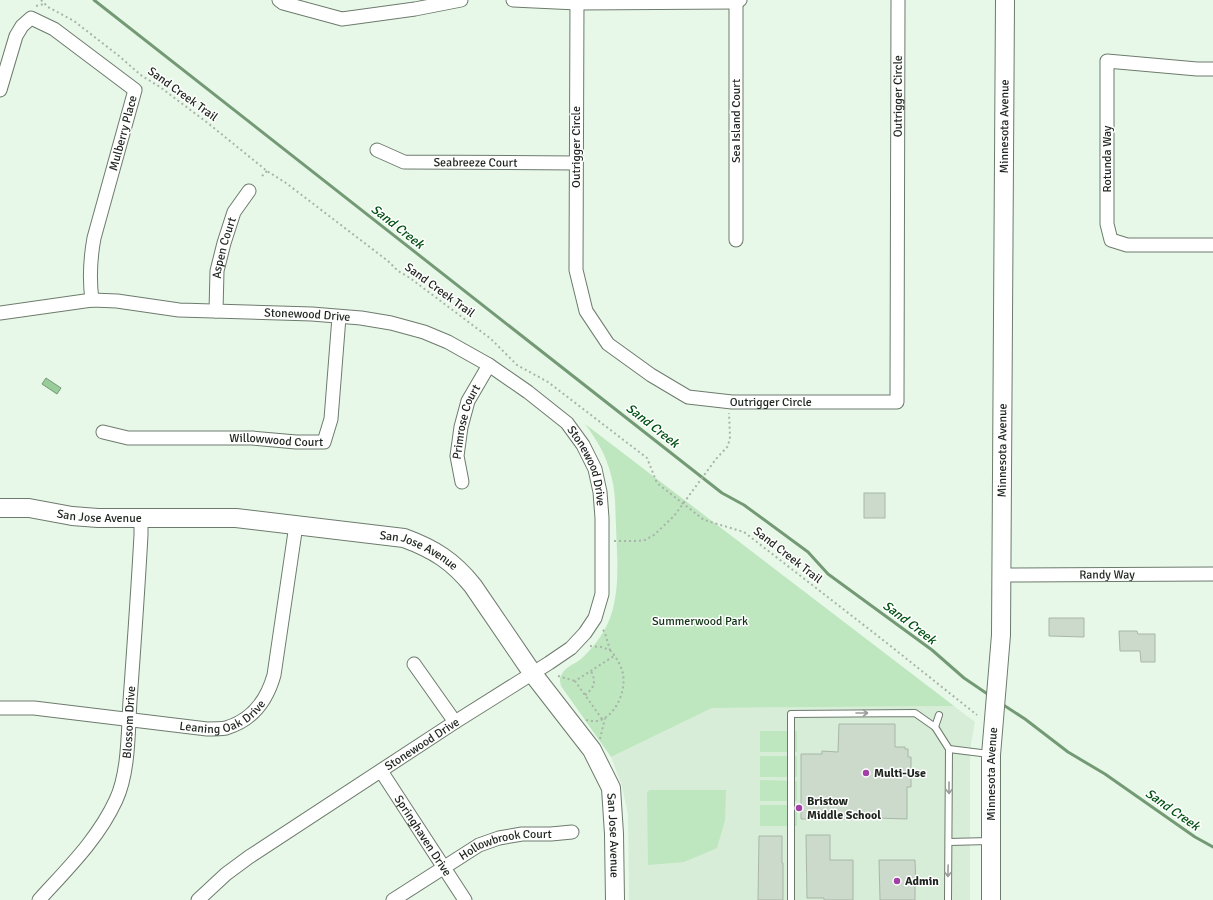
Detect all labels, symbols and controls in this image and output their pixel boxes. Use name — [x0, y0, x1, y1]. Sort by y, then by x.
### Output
street label: Outrigger Circle — [891, 55, 906, 137]
street label: Sand Creek Trail — [145, 64, 221, 125]
street label: Sea Island Court — [729, 79, 744, 163]
street label: Minnesota Avenue — [997, 79, 1012, 173]
street label: Mulberry Place — [106, 94, 141, 172]
street label: Outrigger Circle — [569, 106, 584, 188]
street label: Rotunda Way — [1100, 125, 1115, 192]
street label: Seabreeze Court — [433, 155, 518, 171]
water label: Sand Creek — [368, 201, 428, 253]
street label: Aspen Court — [210, 215, 240, 279]
street label: Sand Creek Trail — [402, 260, 478, 321]
street label: Stonewood Drive — [264, 306, 351, 325]
street label: Primrose Court — [450, 382, 484, 460]
street label: Outrigger Circle — [730, 395, 812, 410]
water label: Sand Creek — [623, 400, 683, 452]
street label: Minnesota Avenue — [995, 403, 1010, 497]
street label: Stonewood Drive — [564, 423, 608, 506]
street label: Willowwood Court — [229, 431, 323, 450]
street label: San Jose Avenue — [56, 506, 142, 526]
street label: Sand Creek Trail — [750, 524, 825, 587]
street label: San Jose Avenue — [379, 528, 461, 574]
street label: Randy Way — [1079, 567, 1135, 583]
water label: Sand Creek — [880, 598, 940, 649]
park label: Summerwood Park — [652, 614, 748, 629]
street label: Blossom Drive — [119, 686, 139, 759]
street label: Leaning Oak Drive — [179, 697, 269, 737]
one-way arrow — [855, 709, 868, 717]
street label: Stonewood Drive — [382, 715, 463, 774]
street label: Minnesota Avenue — [984, 727, 1001, 821]
place label: Multi-Use — [874, 766, 926, 781]
marker: Multi-Use — [861, 768, 871, 778]
one-way arrow — [945, 781, 953, 794]
water label: Sand Creek — [1142, 785, 1204, 835]
street label: Springhaven Drive — [391, 792, 454, 879]
street label: San Jose Avenue — [603, 792, 622, 878]
place label: Bristow Middle School — [807, 794, 881, 823]
marker: Bristow Middle School — [794, 803, 804, 813]
street label: Hollowbrook Court — [456, 827, 552, 864]
one-way arrow — [944, 864, 952, 877]
place label: Admin — [905, 874, 939, 889]
marker: Admin — [892, 876, 902, 886]

